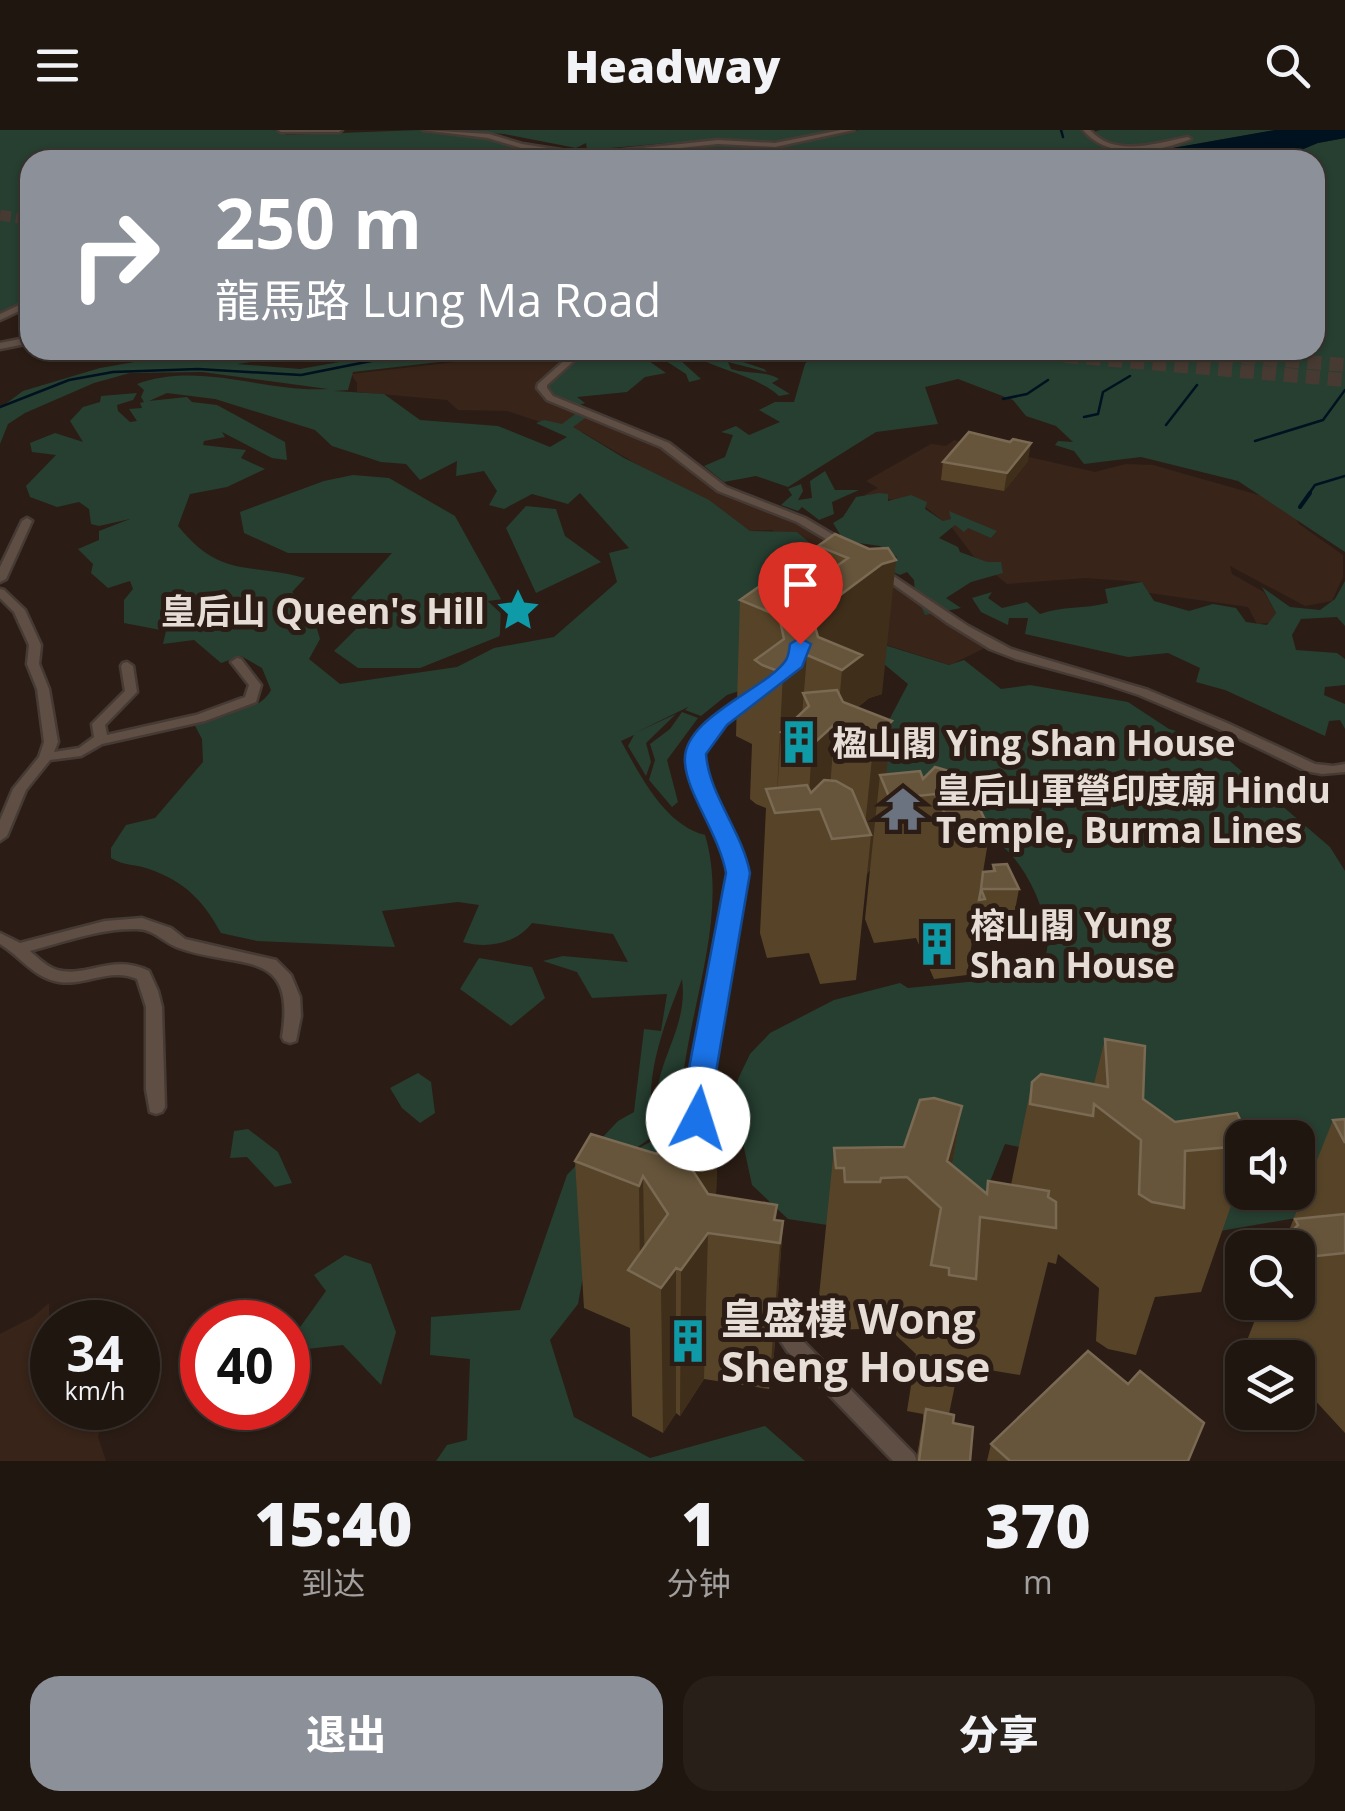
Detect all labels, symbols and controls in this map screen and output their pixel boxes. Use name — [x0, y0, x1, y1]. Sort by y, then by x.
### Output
text: Headway — [565, 35, 780, 96]
icon: menu — [30, 38, 85, 93]
icon: search — [1260, 38, 1315, 93]
text: 250 m — [215, 174, 422, 270]
icon: right — [50, 190, 180, 320]
text: 龍馬路 Lung Ma Road — [215, 269, 661, 330]
pin — [758, 542, 843, 645]
icon: arrive — [773, 557, 828, 612]
place icon: 皇后山 Queen's Hill — [494, 586, 542, 634]
place label: 皇后山 Queen's Hill — [161, 587, 485, 634]
building icon: 楹山閣 Ying Shan House — [775, 718, 823, 766]
place label: 楹山閣 Ying Shan House — [832, 719, 1236, 766]
place label: 皇后山軍營印度廟 Hindu Temple, Burma Lines — [936, 766, 1331, 853]
temple icon: 皇后山軍營印度廟 Hindu Temple, Burma Lines — [879, 785, 927, 833]
place label: 榕山閣 Yung Shan House — [970, 901, 1175, 988]
building icon: 榕山閣 Yung Shan House — [913, 920, 961, 968]
position arrow — [646, 1067, 750, 1171]
map controls — [1225, 1120, 1315, 1430]
button: sound — [1225, 1120, 1315, 1210]
button: search — [1225, 1230, 1315, 1320]
place label: 皇盛樓 Wong Sheng House — [721, 1289, 990, 1394]
speed limit sign: 40 — [180, 1300, 310, 1430]
building icon: 皇盛樓 Wong Sheng House — [664, 1317, 712, 1365]
text: 34 — [66, 1319, 124, 1387]
button: layers — [1225, 1340, 1315, 1430]
text: km/h — [65, 1373, 125, 1407]
text: 15:40 — [254, 1482, 412, 1564]
text: 1 — [681, 1482, 716, 1564]
text: 370 — [985, 1484, 1091, 1566]
text: m — [1023, 1560, 1053, 1603]
text: 到达 — [301, 1561, 365, 1604]
text: 分钟 — [667, 1561, 731, 1604]
button: 退出 — [30, 1676, 663, 1791]
button: 分享 — [683, 1676, 1315, 1791]

